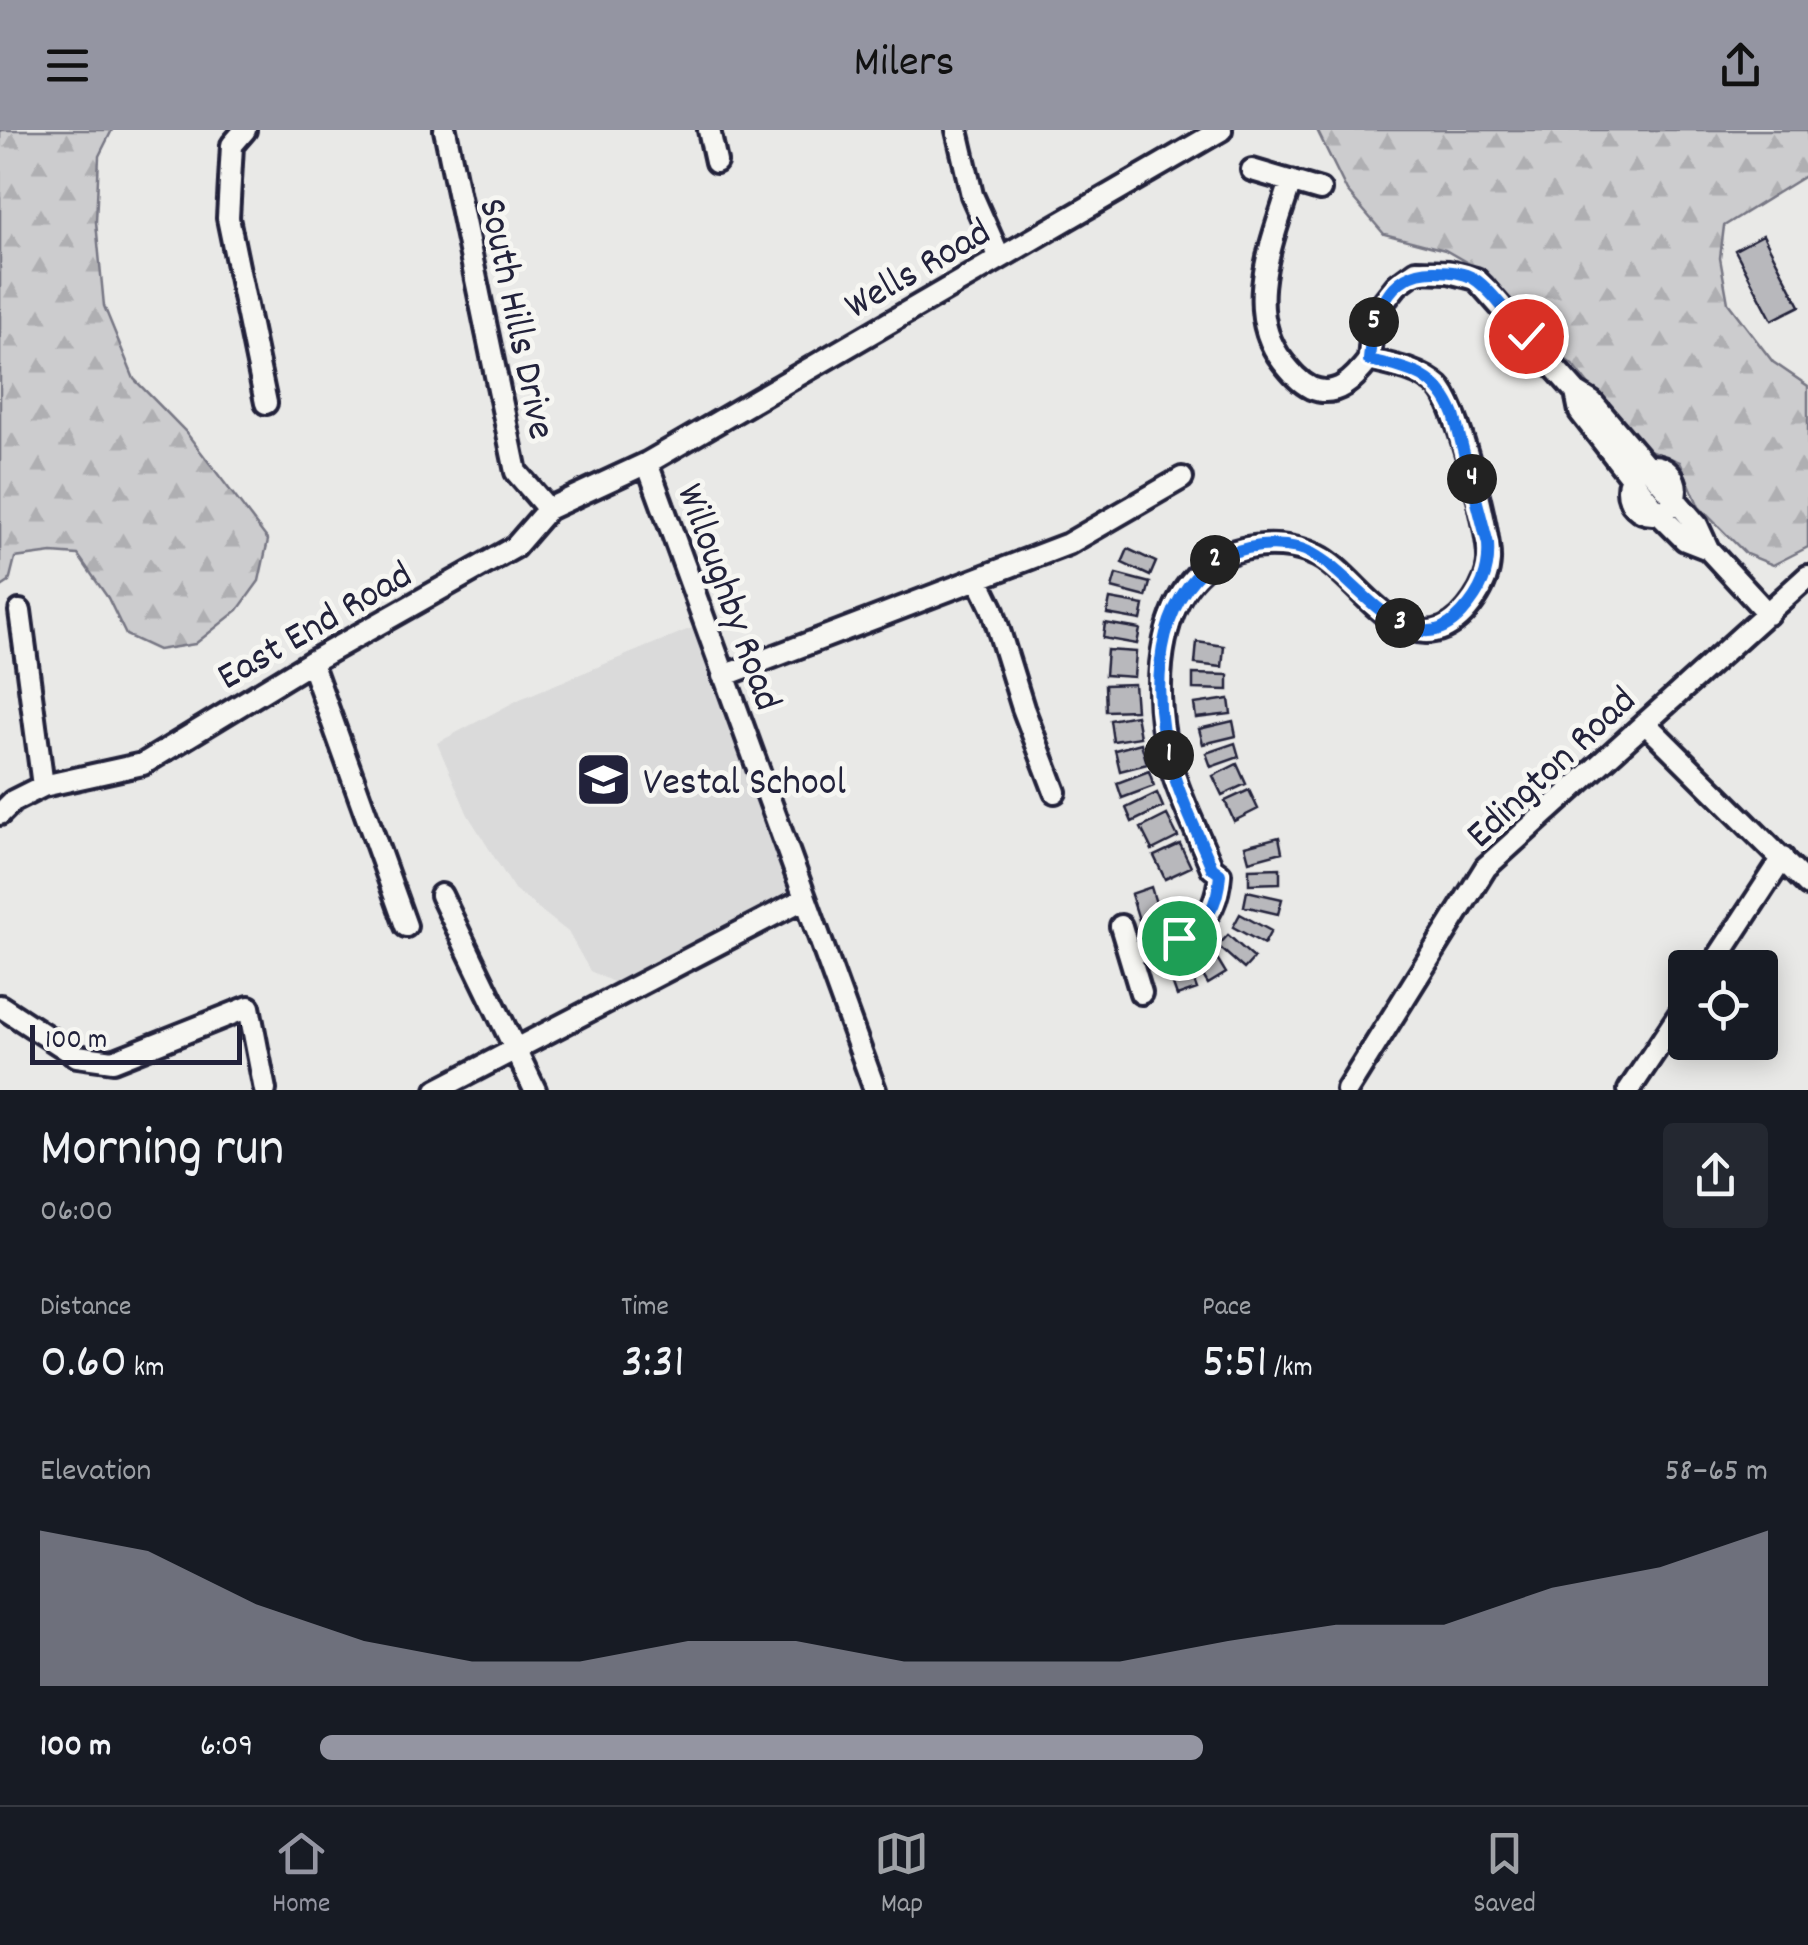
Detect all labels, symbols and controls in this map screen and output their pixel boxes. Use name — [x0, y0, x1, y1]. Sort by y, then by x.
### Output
text: Milers — [854, 33, 954, 97]
icon: menu — [40, 38, 95, 93]
icon: share — [1713, 38, 1768, 93]
street label: South Hills Drive — [460, 194, 567, 445]
street label: Wells Road — [836, 207, 1003, 336]
pin — [1484, 294, 1569, 379]
pin: 5 — [1349, 297, 1399, 347]
text: 5 — [1368, 302, 1380, 342]
icon: check — [1499, 309, 1554, 364]
pin: 4 — [1447, 454, 1497, 504]
text: 4 — [1466, 459, 1478, 499]
street label: Willoughby Road — [658, 477, 793, 720]
pin: 2 — [1190, 535, 1240, 585]
text: 2 — [1209, 540, 1221, 580]
street label: East End Road — [208, 550, 424, 708]
pin: 3 — [1375, 598, 1425, 648]
text: 3 — [1394, 603, 1406, 643]
street label: Edington Road — [1455, 676, 1652, 864]
pin: 1 — [1144, 730, 1194, 780]
text: 1 — [1166, 735, 1172, 775]
school or university icon: Vestal School — [574, 749, 634, 809]
place label: Vestal School — [643, 757, 846, 814]
pin — [1137, 896, 1222, 981]
icon: arrive — [1152, 911, 1207, 966]
map controls — [1668, 950, 1778, 1060]
button: locate — [1668, 950, 1778, 1060]
scale bar — [30, 1020, 242, 1064]
text: 100 m — [45, 1022, 107, 1062]
text: Morning run — [40, 1113, 284, 1192]
button: share — [1663, 1123, 1768, 1228]
text: 06:00 — [40, 1190, 113, 1236]
text: Distance — [40, 1289, 131, 1329]
text: Time — [621, 1289, 669, 1329]
text: Pace — [1202, 1289, 1251, 1329]
text: 0.60 — [40, 1329, 127, 1401]
text: 3:31 — [621, 1329, 685, 1401]
text: 5:51 — [1202, 1329, 1268, 1401]
text: km — [127, 1350, 164, 1390]
text: /km — [1268, 1350, 1313, 1390]
text: Elevation — [40, 1450, 151, 1496]
text: 58–65 m — [1665, 1450, 1768, 1496]
text: 100 m — [40, 1725, 111, 1771]
text: 6:09 — [200, 1725, 253, 1771]
tab: Home — [272, 1826, 330, 1926]
tab: Map — [874, 1826, 929, 1926]
tab: Saved — [1473, 1826, 1536, 1926]

